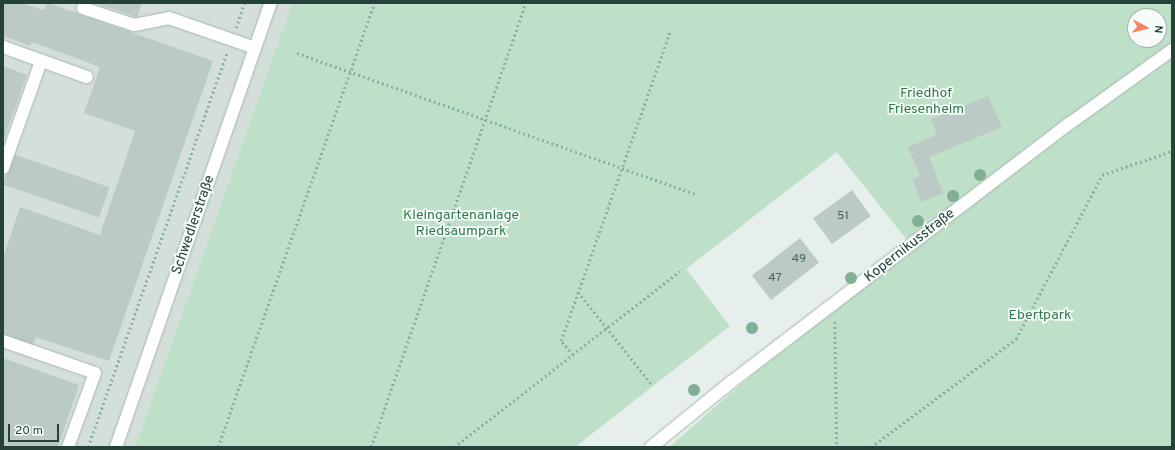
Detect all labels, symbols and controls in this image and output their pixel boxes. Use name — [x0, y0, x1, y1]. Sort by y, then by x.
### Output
north arrow — [1127, 8, 1167, 48]
text: N — [1150, 25, 1165, 34]
park label: Friedhof Friesenheim — [888, 86, 964, 118]
street label: Schwedlerstraße — [169, 173, 219, 277]
street label: Kopernikusstraße — [862, 206, 958, 286]
park label: Kleingartenanlage Riedsaumpark — [403, 208, 519, 240]
house number: 51 — [837, 210, 849, 224]
house number: 49 — [792, 253, 806, 267]
house number: 47 — [768, 272, 782, 286]
park label: Ebertpark — [1009, 308, 1071, 324]
scale bar — [10, 416, 61, 442]
text: 20 m — [15, 423, 43, 439]

